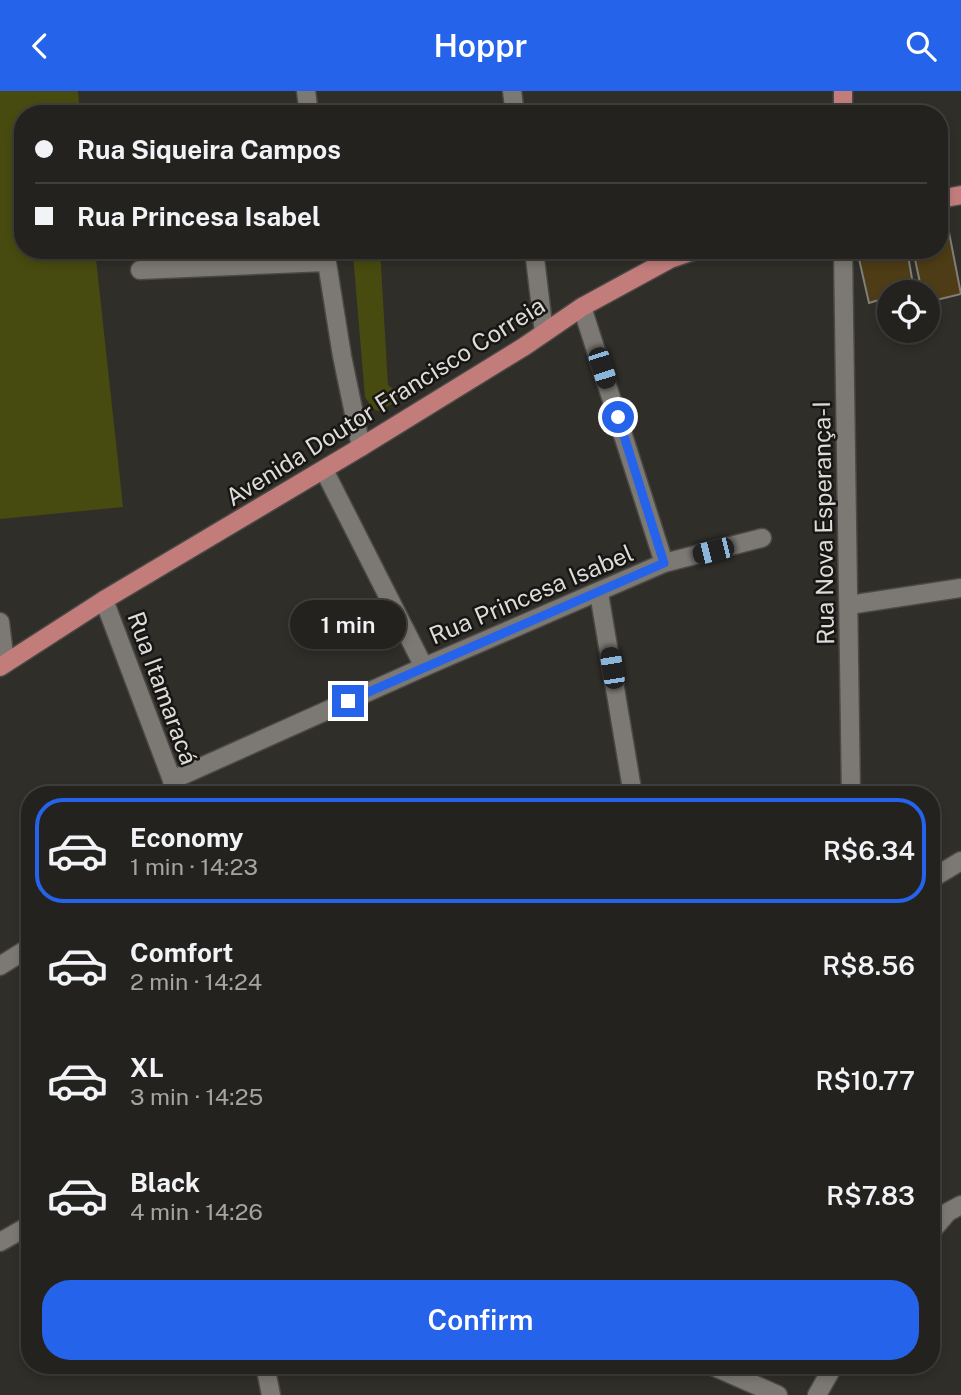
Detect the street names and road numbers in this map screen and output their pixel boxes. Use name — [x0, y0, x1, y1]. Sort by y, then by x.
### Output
street label: Avenida Doutor Francisco Correia — [220, 291, 550, 511]
street label: Rua Nova Esperança-I — [807, 401, 839, 645]
street label: Rua Princesa Isabel — [425, 538, 637, 650]
street label: Rua Itamaracá — [122, 608, 204, 768]

